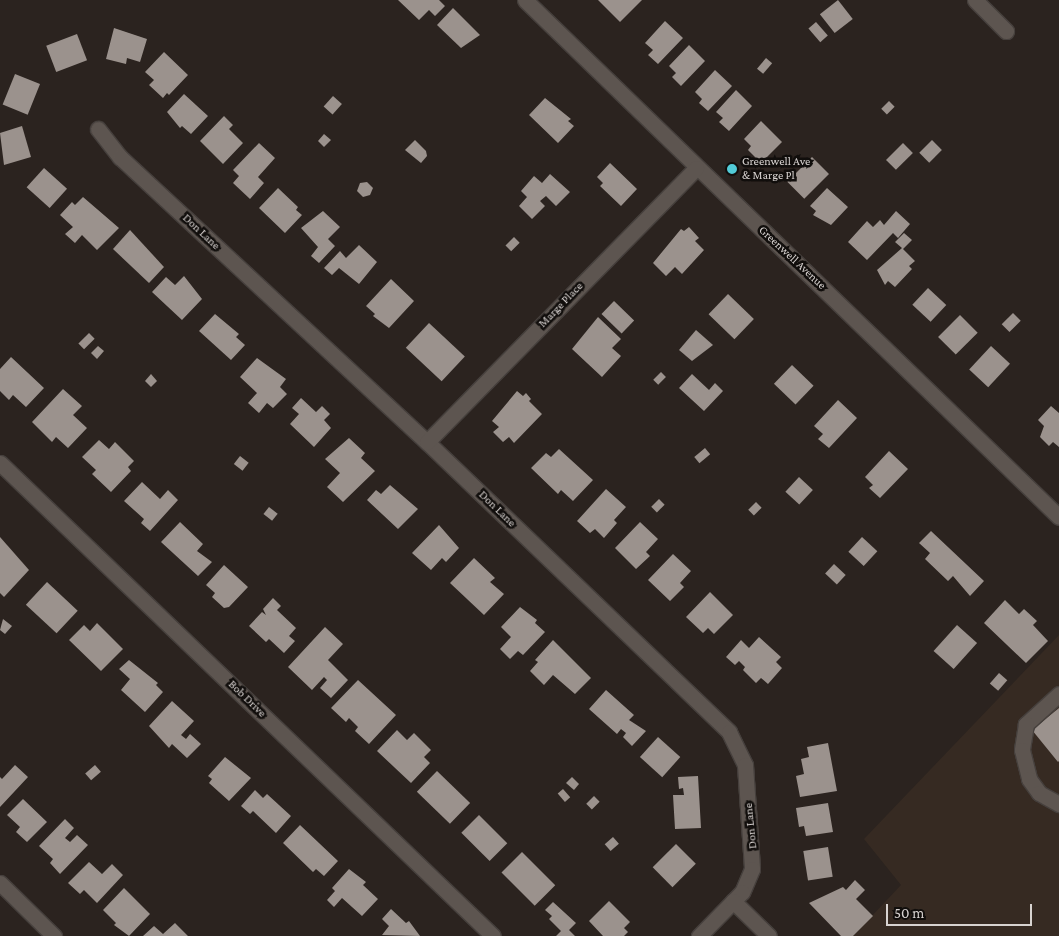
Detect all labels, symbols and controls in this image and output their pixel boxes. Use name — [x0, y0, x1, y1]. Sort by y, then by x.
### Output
place label: Greenwell Ave & Marge Pl — [742, 155, 810, 183]
marker: Greenwell Ave & Marge Pl — [726, 163, 738, 175]
street label: Don Lane — [179, 211, 223, 253]
street label: Greenwell Avenue — [755, 223, 829, 293]
street label: Marge Place — [536, 279, 586, 331]
street label: Don Lane — [475, 488, 519, 530]
street label: Bob Drive — [225, 677, 269, 721]
street label: Don Lane — [741, 802, 761, 850]
scale bar — [889, 894, 1035, 926]
text: 50 m — [894, 905, 924, 921]

